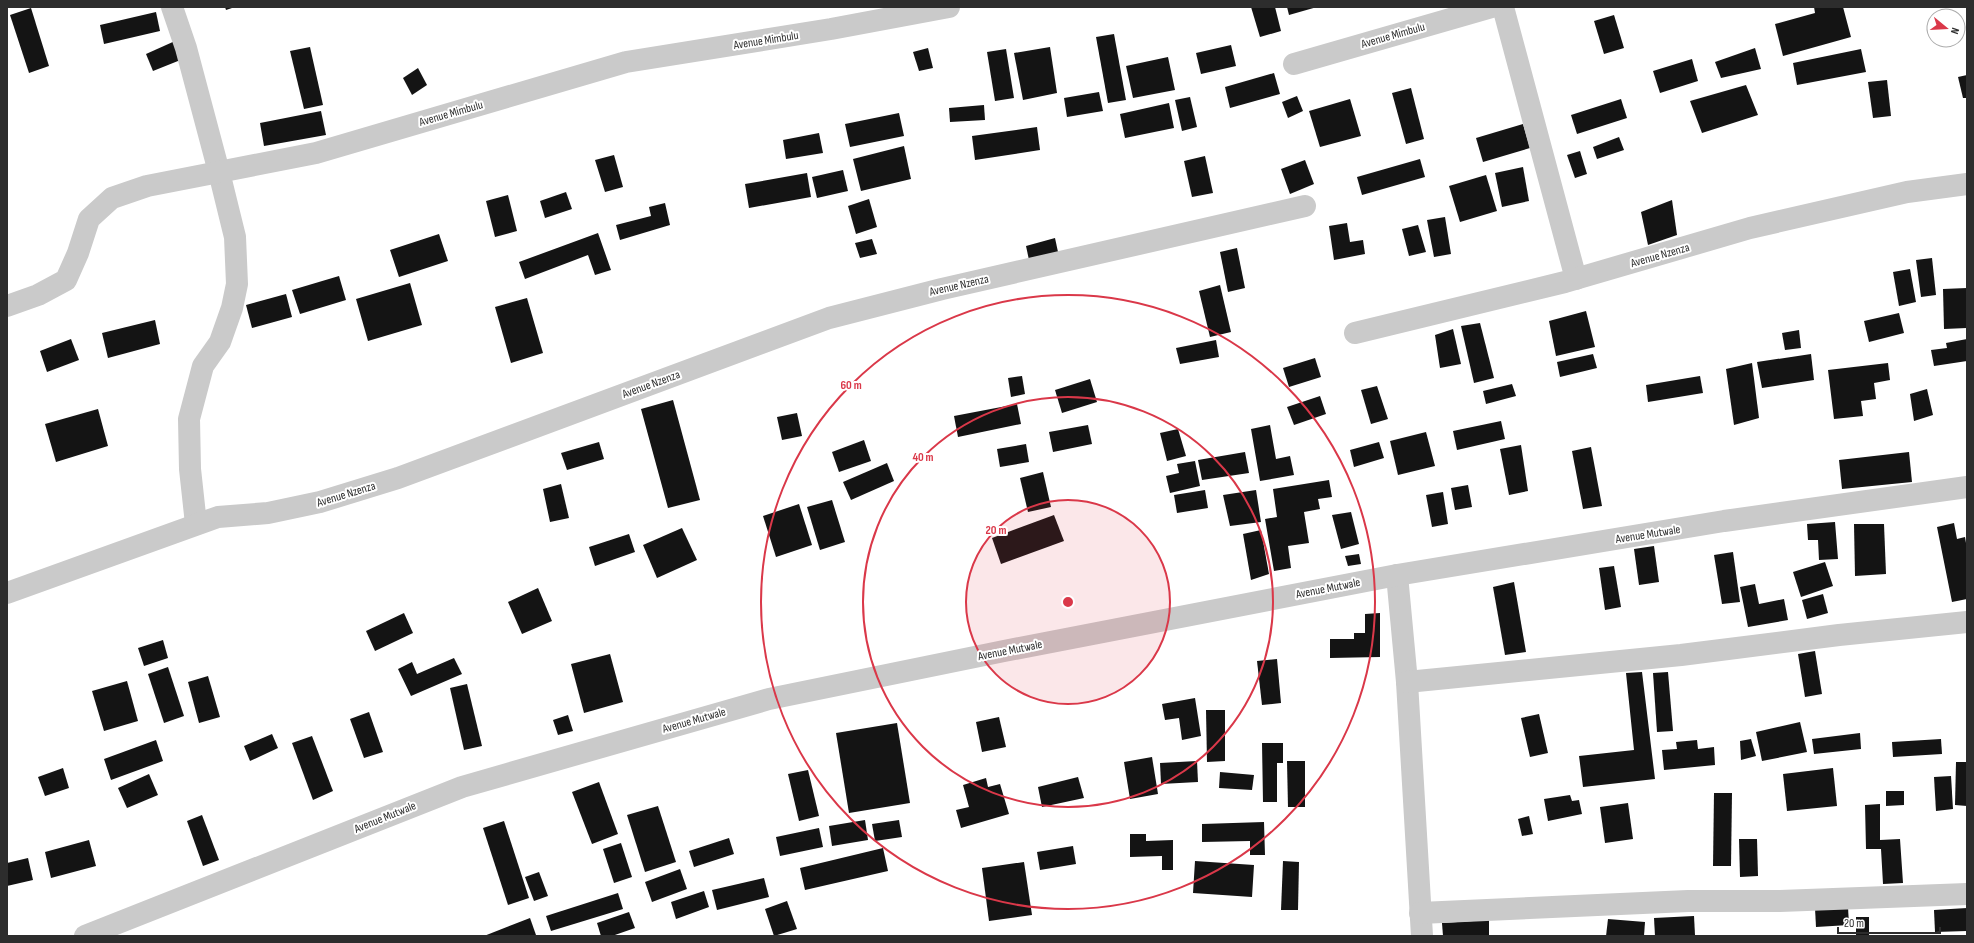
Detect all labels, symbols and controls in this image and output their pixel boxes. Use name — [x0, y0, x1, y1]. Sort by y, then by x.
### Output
north arrow — [1926, 8, 1966, 48]
street label: Avenue Mimbulu — [1359, 19, 1427, 52]
text: N — [1948, 26, 1962, 36]
street label: Avenue Mimbulu — [732, 28, 800, 53]
street label: Avenue Mimbulu — [417, 97, 485, 130]
street label: Avenue Nzenza — [1628, 240, 1692, 271]
street label: Avenue Nzenza — [927, 271, 991, 300]
street label: Avenue Nzenza — [619, 367, 682, 402]
text: 60 m — [840, 378, 862, 393]
text: 40 m — [912, 450, 934, 465]
street label: Avenue Nzenza — [314, 478, 378, 511]
street label: Avenue Mutwale — [1614, 522, 1682, 547]
text: 20 m — [986, 523, 1006, 538]
street label: Avenue Mutwale — [1294, 575, 1362, 602]
centre of rings — [1061, 595, 1075, 609]
street label: Avenue Mutwale — [976, 637, 1044, 664]
street label: Avenue Mutwale — [660, 704, 728, 737]
street label: Avenue Mutwale — [351, 798, 418, 837]
scale bar — [1838, 909, 1940, 935]
text: 20 m — [1844, 916, 1864, 931]

